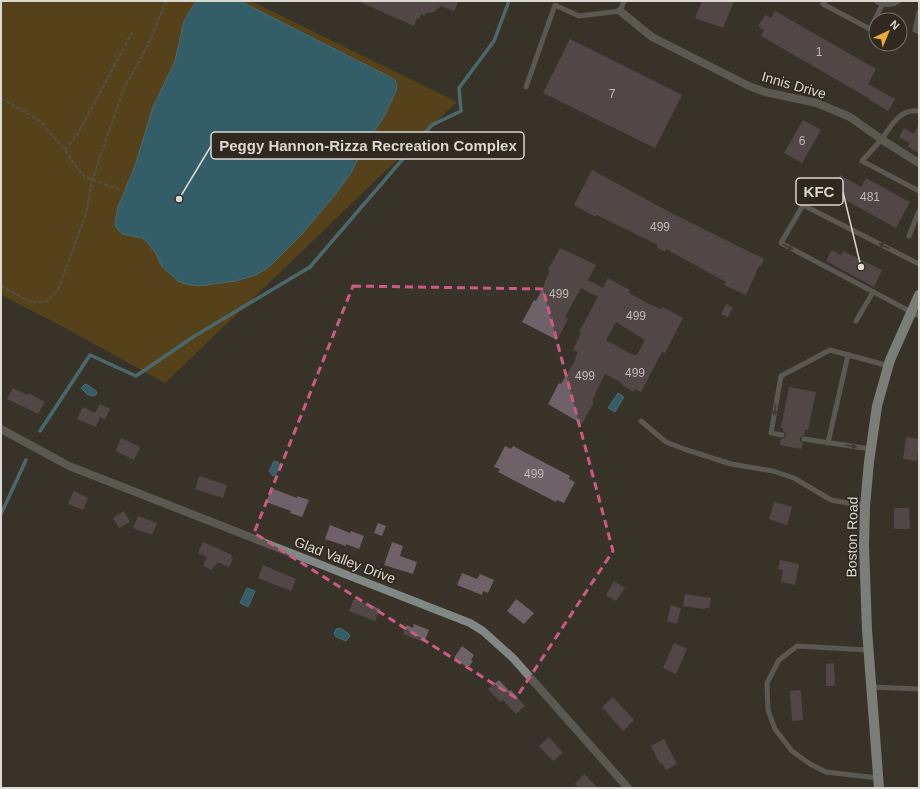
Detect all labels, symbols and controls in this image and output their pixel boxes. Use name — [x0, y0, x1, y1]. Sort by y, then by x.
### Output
north arrow — [868, 12, 908, 52]
text: N — [888, 18, 902, 32]
house number: 1 — [816, 45, 823, 59]
street label: Innis Drive — [760, 68, 828, 102]
house number: 7 — [609, 87, 616, 101]
callout: Peggy Hannon-Rizza Recreation Complex — [211, 132, 524, 159]
house number: 6 — [799, 134, 806, 148]
text: Peggy Hannon-Rizza Recreation Complex — [219, 137, 517, 154]
callout: KFC — [796, 178, 843, 205]
text: KFC — [804, 183, 835, 200]
house number: 481 — [860, 190, 880, 204]
house number: 499 — [650, 220, 670, 234]
one-way arrow — [879, 243, 890, 250]
one-way arrow — [783, 244, 794, 250]
house number: 499 — [549, 287, 569, 301]
house number: 499 — [626, 309, 646, 323]
house number: 499 — [625, 366, 645, 380]
house number: 499 — [575, 369, 595, 383]
one-way arrow — [772, 404, 778, 417]
one-way arrow — [845, 443, 857, 449]
house number: 499 — [524, 467, 544, 481]
street label: Boston Road — [843, 496, 861, 578]
street label: Glad Valley Drive — [292, 533, 398, 587]

